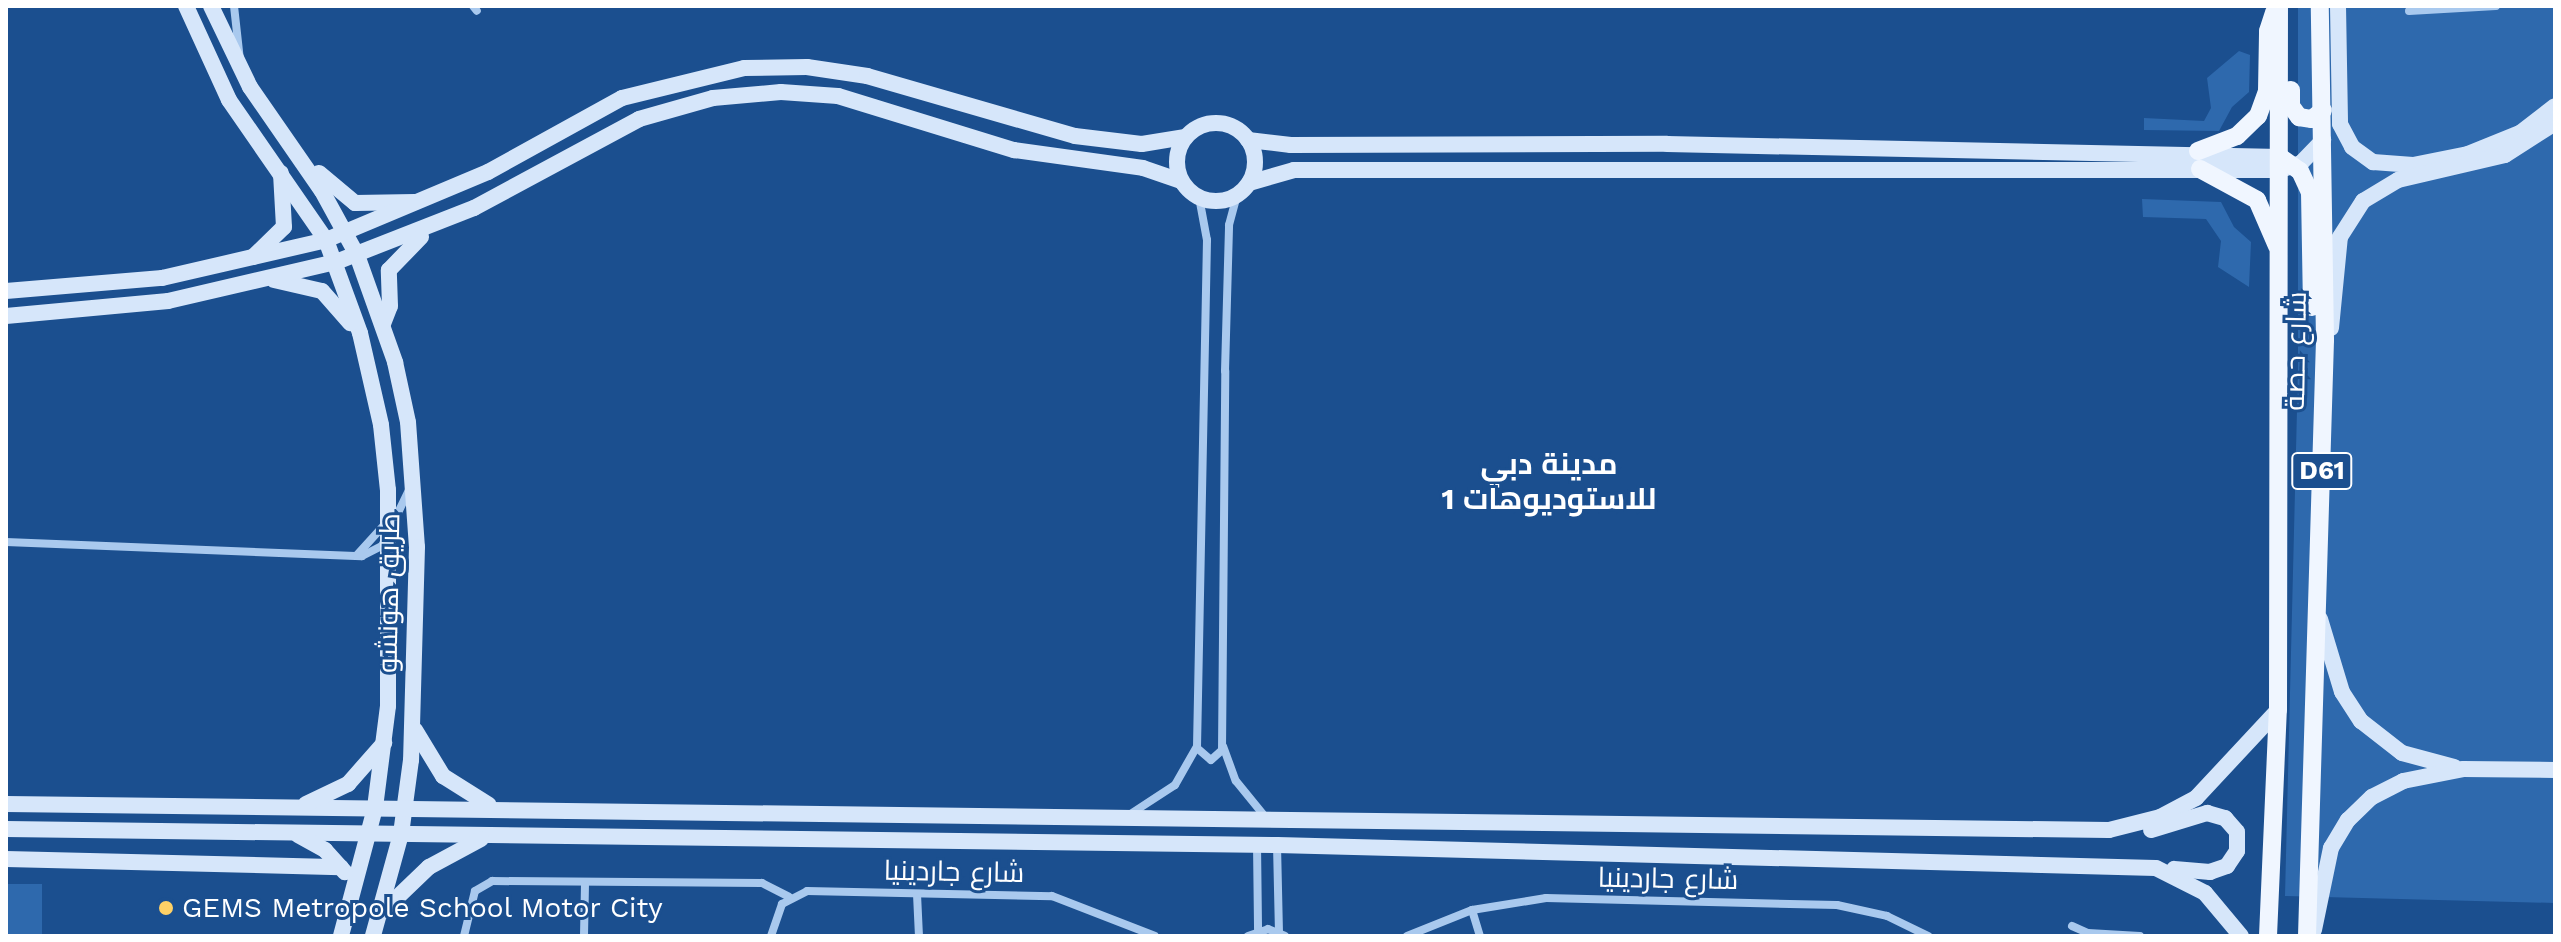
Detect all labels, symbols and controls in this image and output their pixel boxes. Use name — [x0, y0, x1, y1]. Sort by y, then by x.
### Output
street label: شارع حصة — [2278, 291, 2314, 411]
district label: مدينة دبي للاستوديوهات 1 — [1442, 446, 1656, 516]
road number: D61 — [2290, 449, 2354, 493]
street label: طريق هونشو — [371, 513, 407, 673]
street label: شارع جاردينيا — [883, 854, 1025, 890]
street label: شارع جاردينيا — [1597, 861, 1739, 897]
place label: GEMS Metropole School Motor City — [182, 891, 664, 925]
marker: GEMS Metropole School Motor City — [157, 899, 175, 917]

